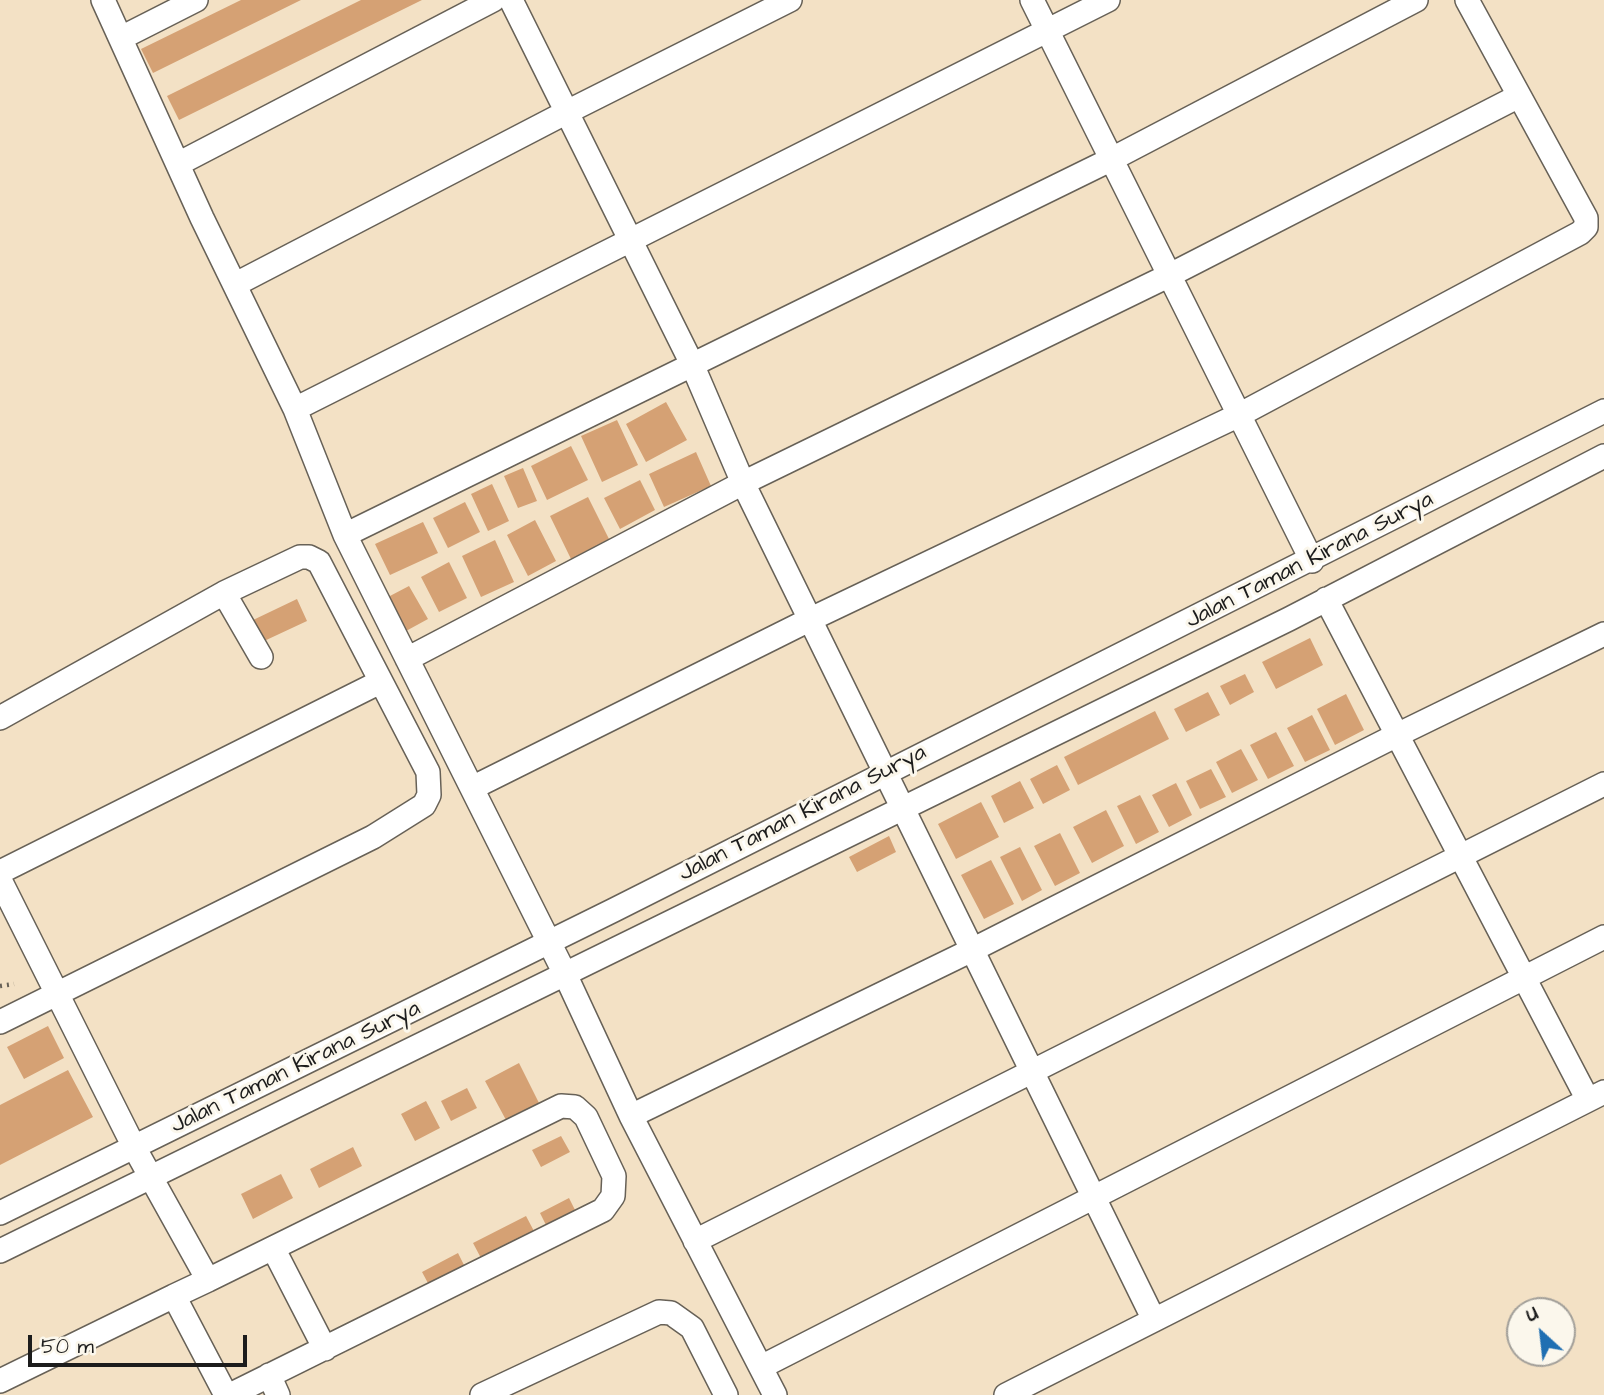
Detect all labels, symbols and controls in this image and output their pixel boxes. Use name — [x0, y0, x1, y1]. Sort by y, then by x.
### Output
street label: Jalan Taman Kirana Surya — [1182, 487, 1438, 635]
street label: Jalan Taman Kirana Surya — [675, 740, 931, 888]
street label: Jalan Taman Kirana Surya — [167, 996, 425, 1140]
north arrow — [1506, 1297, 1576, 1367]
text: U — [1521, 1300, 1543, 1329]
scale bar — [32, 1322, 250, 1366]
text: 50 m — [41, 1332, 94, 1361]

